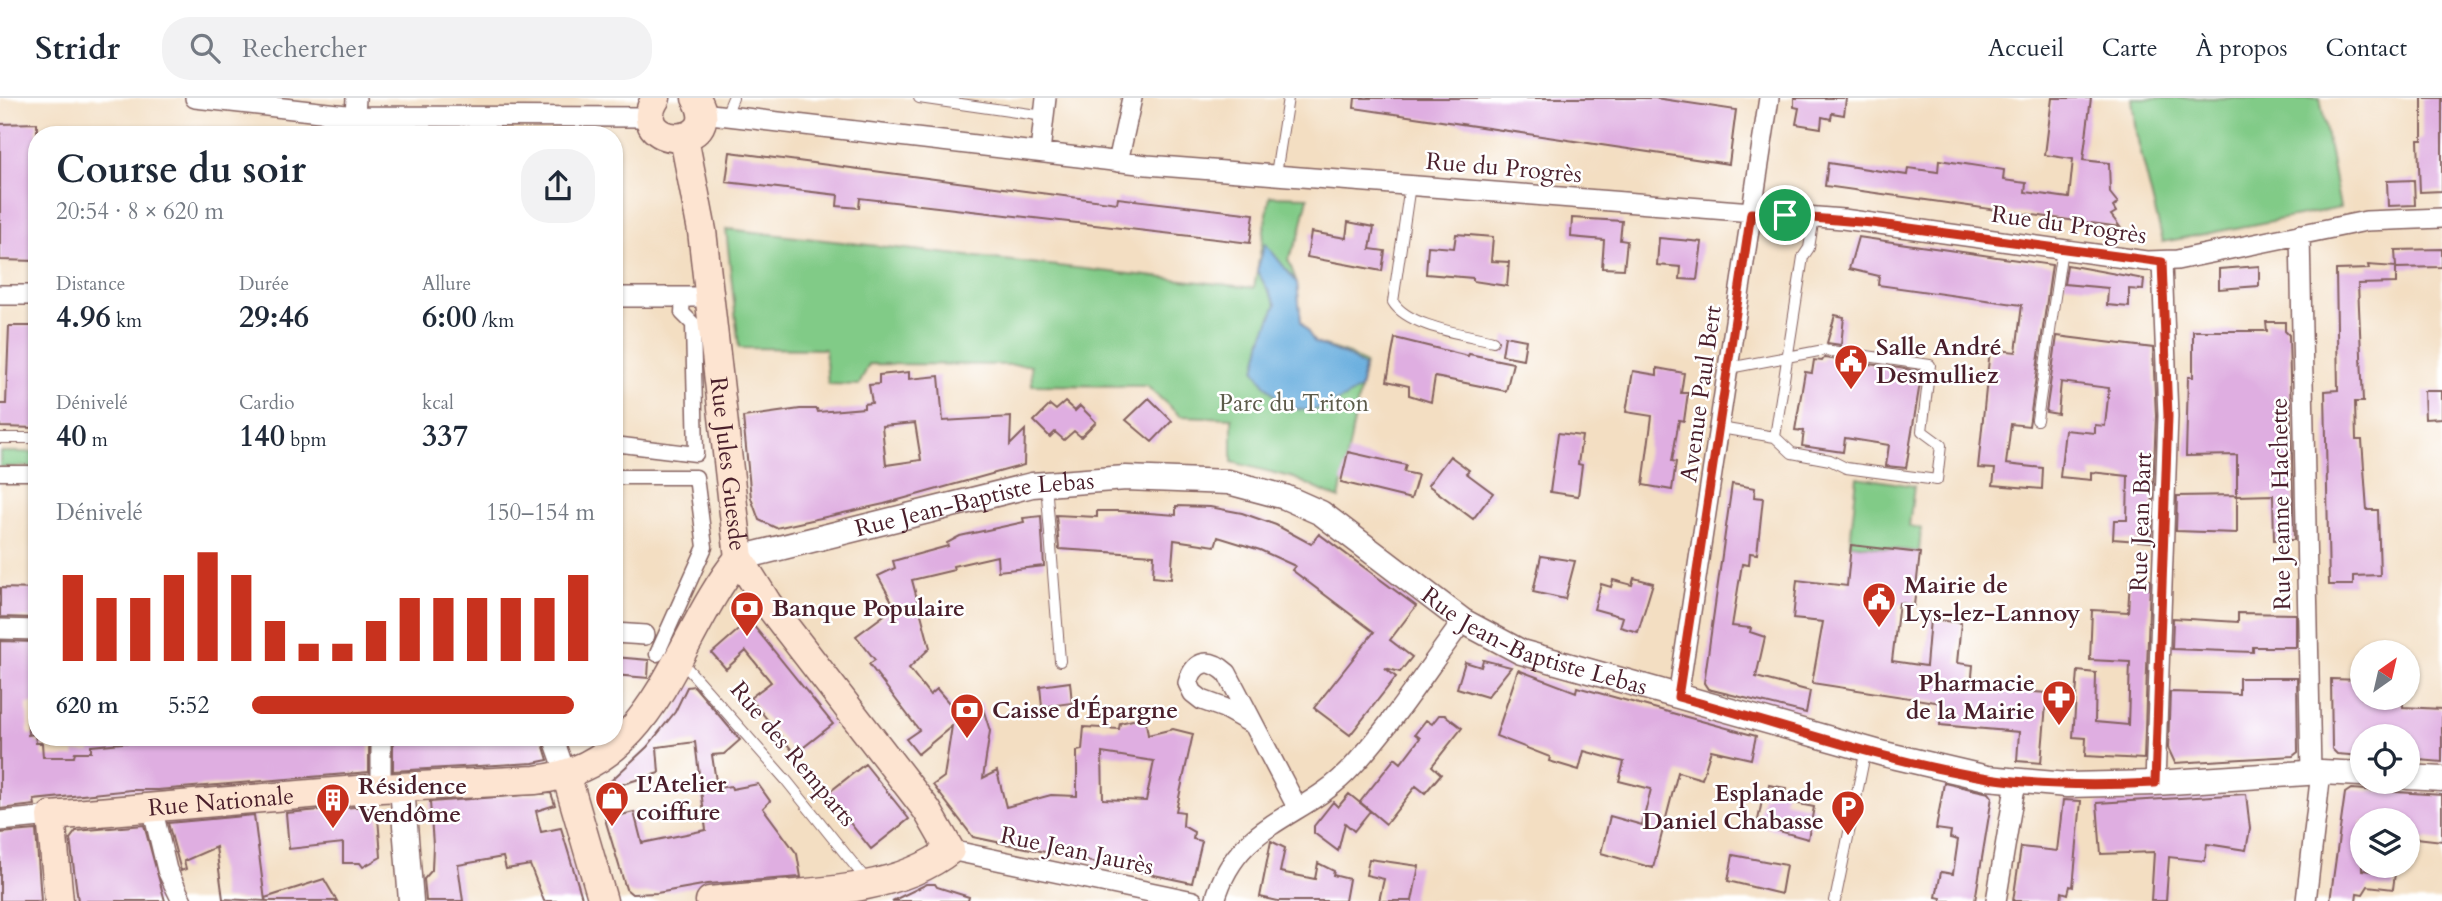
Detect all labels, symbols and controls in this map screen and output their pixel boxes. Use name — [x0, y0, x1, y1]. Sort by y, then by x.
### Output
search box — [162, 17, 652, 80]
text: Stridr — [35, 26, 120, 71]
icon: search — [186, 29, 224, 67]
text: Rechercher — [242, 31, 367, 66]
text: Accueil — [1988, 32, 2064, 65]
text: Carte — [2102, 32, 2158, 65]
text: À propos — [2196, 32, 2288, 65]
text: Contact — [2326, 32, 2407, 65]
text: Course du soir — [56, 144, 306, 196]
street label: Rue du Progrès — [1425, 145, 1583, 191]
button: share — [521, 149, 595, 223]
pin — [1755, 185, 1815, 245]
text: 20:54 · 8 × 620 m — [56, 196, 224, 227]
icon: arrive — [1766, 196, 1804, 234]
street label: Rue du Progrès — [1989, 198, 2149, 252]
text: Distance — [56, 271, 125, 297]
text: Durée — [239, 271, 289, 297]
text: Allure — [422, 271, 471, 297]
text: 4.96 — [56, 297, 111, 338]
text: 29:46 — [239, 297, 309, 338]
text: 6:00 — [422, 297, 477, 338]
street label: Avenue Paul Bert — [1672, 303, 1730, 484]
text: km — [111, 308, 142, 334]
text: /km — [477, 308, 514, 334]
place label: Salle André Desmulliez — [1876, 331, 2002, 392]
public building icon: Salle André Desmulliez — [1832, 342, 1870, 391]
street label: Rue Jules Guesde — [702, 375, 755, 552]
park label: Parc du Triton — [1219, 387, 1370, 420]
text: Dénivelé — [56, 390, 128, 416]
text: Cardio — [239, 390, 294, 416]
text: kcal — [422, 390, 454, 416]
street label: Rue Jeanne Hachette — [2263, 397, 2299, 611]
text: 40 — [56, 416, 87, 457]
text: 140 — [239, 416, 285, 457]
text: 337 — [422, 416, 468, 457]
text: m — [87, 427, 108, 453]
text: bpm — [285, 427, 327, 453]
street label: Rue Jean Bart — [2122, 451, 2160, 592]
street label: Rue Jean-Baptiste Lebas — [851, 464, 1095, 545]
text: Dénivelé — [56, 497, 143, 528]
text: 150–154 m — [486, 497, 595, 528]
place label: Mairie de Lys-lez-Lannoy — [1904, 569, 2081, 630]
street label: Rue Jean-Baptiste Lebas — [1415, 579, 1651, 703]
public building icon: Mairie de Lys-lez-Lannoy — [1860, 580, 1898, 629]
bank icon: Banque Populaire — [728, 589, 766, 638]
place label: Banque Populaire — [772, 592, 965, 625]
north arrow — [2350, 640, 2420, 710]
map controls — [2350, 640, 2420, 878]
place label: Pharmacie de la Mairie — [1906, 667, 2035, 728]
street label: Rue des Remparts — [722, 674, 864, 834]
pharmacy icon: Pharmacie de la Mairie — [2040, 678, 2078, 727]
text: 620 m — [56, 690, 119, 721]
text: 5:52 — [168, 690, 209, 721]
bank icon: Caisse d'Épargne — [948, 691, 986, 740]
place label: Caisse d'Épargne — [992, 694, 1178, 727]
button: locate — [2350, 724, 2420, 794]
place label: L'Atelier coiffure — [636, 768, 727, 829]
place label: Résidence Vendôme — [358, 770, 467, 831]
place label: Esplanade Daniel Chabasse — [1642, 777, 1824, 838]
street label: Rue Nationale — [147, 779, 295, 824]
shop icon: L'Atelier coiffure — [593, 779, 631, 828]
building icon: Résidence Vendôme — [314, 781, 352, 830]
parking icon: Esplanade Daniel Chabasse — [1829, 788, 1867, 837]
button: layers — [2350, 808, 2420, 878]
street label: Rue Jean Jaurès — [997, 819, 1157, 883]

